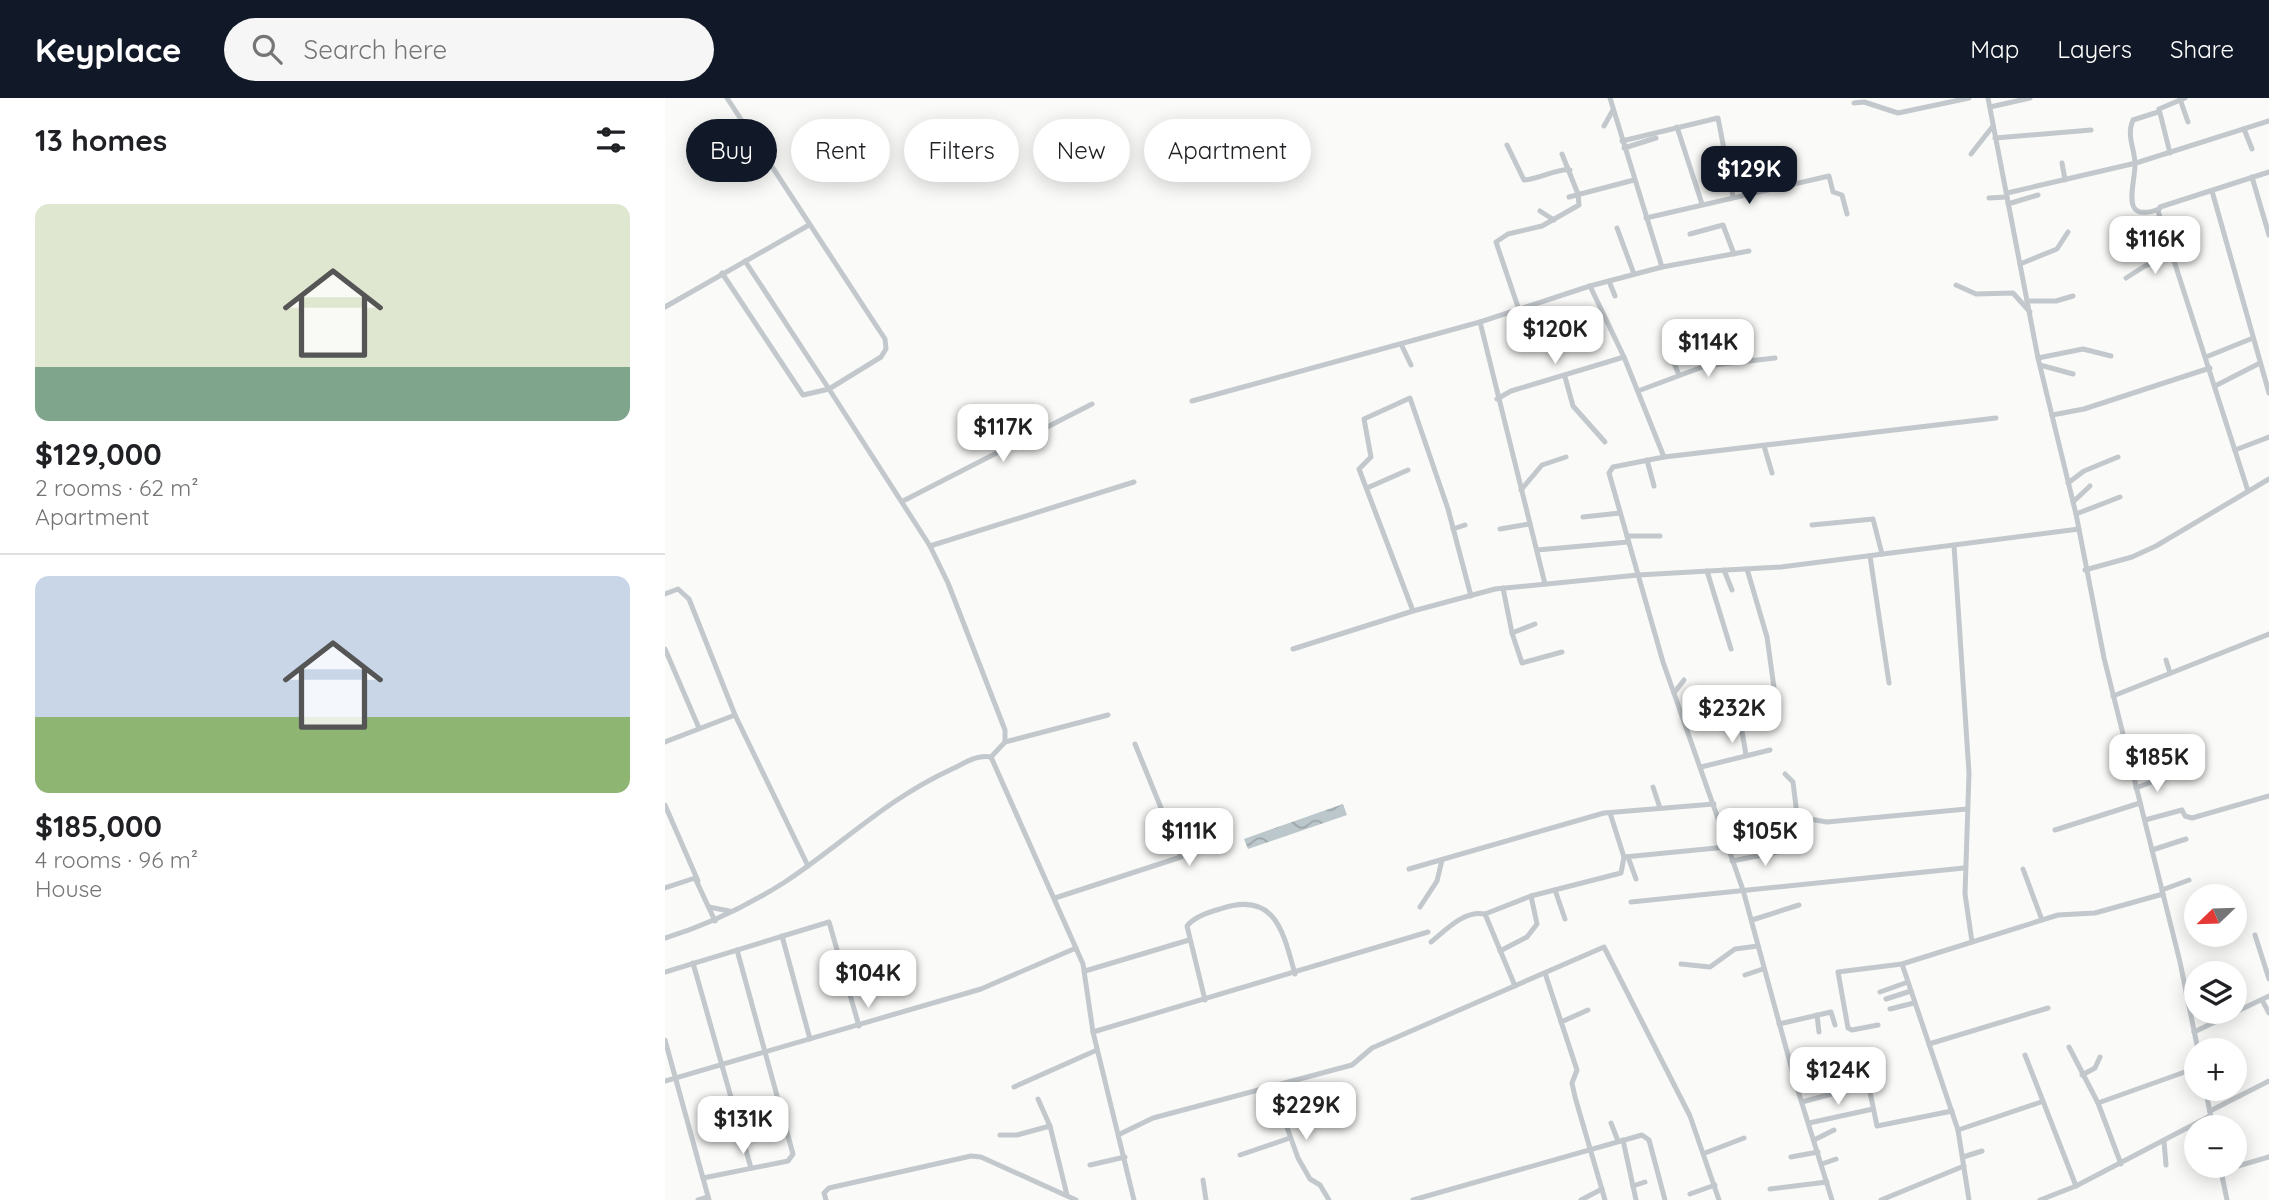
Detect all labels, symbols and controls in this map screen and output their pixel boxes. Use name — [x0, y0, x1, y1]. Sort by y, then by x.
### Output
search box — [224, 18, 714, 81]
text: Keyplace — [35, 29, 182, 70]
icon: search — [248, 30, 286, 68]
text: Search here — [304, 33, 447, 66]
text: Map — [1970, 34, 2019, 64]
text: Layers — [2057, 34, 2132, 64]
text: Share — [2170, 34, 2234, 64]
chip: Buy — [686, 119, 777, 182]
chip: Rent — [791, 119, 890, 182]
chip: Filters — [904, 119, 1019, 182]
chip: New — [1033, 119, 1130, 182]
chip: Apartment — [1144, 119, 1311, 182]
text: 13 homes — [35, 121, 167, 159]
icon: filters — [592, 121, 630, 159]
pin: $129K — [1700, 146, 1798, 206]
text: $129K — [1717, 154, 1781, 183]
pin: $116K — [2106, 216, 2204, 276]
text: $116K — [2125, 224, 2185, 253]
icon: home — [270, 250, 396, 376]
pin: $120K — [1506, 306, 1604, 366]
text: $120K — [1523, 314, 1587, 343]
pin: $114K — [1659, 320, 1757, 379]
text: $114K — [1678, 327, 1738, 356]
pin: $117K — [954, 404, 1052, 464]
text: $117K — [973, 412, 1033, 441]
text: $129,000 — [35, 435, 162, 473]
text: 2 rooms · 62 m² — [35, 473, 199, 502]
text: Apartment — [35, 502, 149, 531]
icon: home — [270, 622, 396, 748]
pin: $232K — [1683, 686, 1781, 745]
text: $232K — [1698, 693, 1766, 722]
pin: $185K — [2108, 734, 2206, 794]
text: $185K — [2125, 742, 2189, 771]
text: $185,000 — [35, 807, 162, 845]
pin: $111K — [1140, 808, 1238, 868]
pin: $105K — [1716, 808, 1814, 868]
text: $111K — [1161, 816, 1217, 845]
text: $105K — [1732, 816, 1798, 845]
text: 4 rooms · 96 m² — [35, 845, 198, 874]
text: House — [35, 874, 102, 903]
north arrow — [2184, 884, 2247, 947]
map controls — [2184, 884, 2247, 1178]
pin: $104K — [819, 950, 917, 1010]
text: $104K — [835, 958, 901, 987]
button: layers — [2184, 961, 2247, 1024]
button: + — [2184, 1038, 2247, 1101]
pin: $124K — [1789, 1048, 1887, 1107]
text: $124K — [1806, 1055, 1870, 1084]
pin: $229K — [1257, 1082, 1355, 1142]
text: $229K — [1272, 1090, 1340, 1119]
pin: $131K — [694, 1096, 792, 1156]
text: $131K — [713, 1104, 773, 1133]
button: − — [2184, 1115, 2247, 1178]

